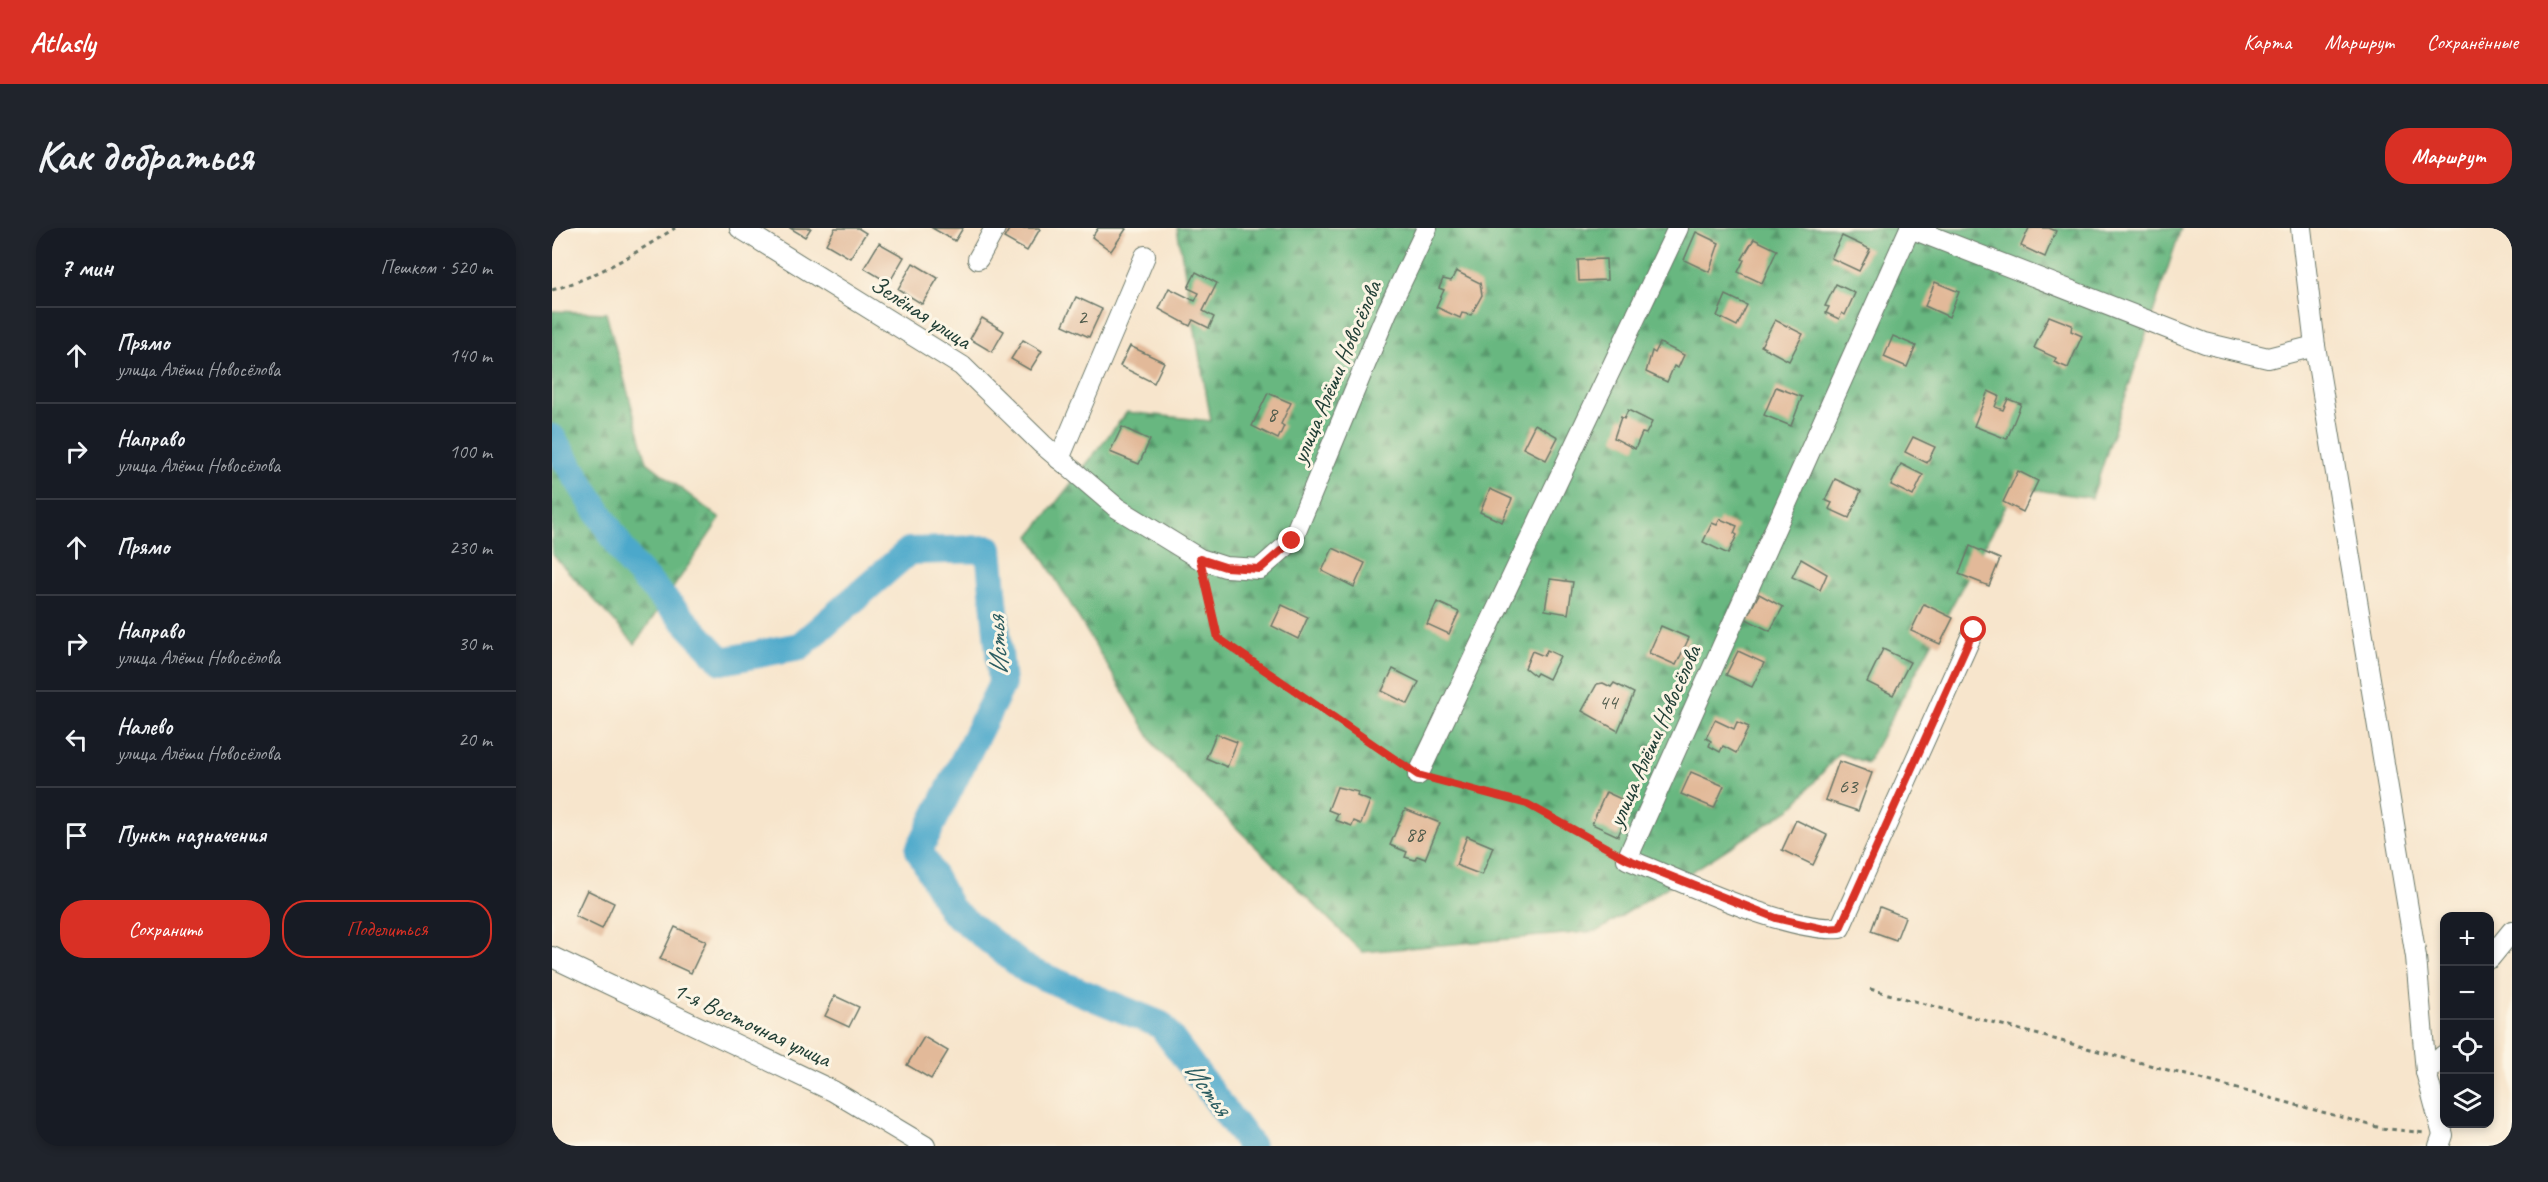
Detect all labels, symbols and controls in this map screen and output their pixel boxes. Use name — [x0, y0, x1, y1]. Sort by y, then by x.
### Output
text: Atlasly — [30, 25, 95, 60]
text: Карта — [2243, 29, 2292, 55]
text: Маршрут — [2325, 29, 2394, 55]
text: Сохранённые — [2427, 29, 2518, 55]
button: Маршрут — [2385, 128, 2512, 184]
text: Как добраться — [36, 130, 253, 183]
text: 7 мин — [60, 251, 113, 284]
text: Пешком · 520 m — [380, 255, 492, 280]
street label: Зелёная улица — [865, 268, 978, 356]
street label: улица Алёши Новосёлова — [1283, 275, 1389, 470]
house number: 2 — [1077, 304, 1088, 330]
text: Прямо — [117, 329, 169, 357]
icon: ahead — [60, 339, 93, 372]
text: 140 m — [449, 343, 492, 368]
text: улица Алёши Новосёлова — [117, 357, 280, 382]
house number: 8 — [1267, 401, 1279, 427]
text: Направо — [117, 425, 184, 453]
icon: right — [60, 435, 93, 468]
text: 100 m — [449, 439, 492, 464]
text: улица Алёши Новосёлова — [117, 453, 280, 478]
route end — [1278, 527, 1304, 553]
icon: ahead — [60, 531, 93, 564]
text: Прямо — [117, 533, 169, 561]
text: 230 m — [449, 535, 492, 560]
water label: Истья — [979, 612, 1016, 677]
route start — [1960, 616, 1986, 642]
text: Направо — [117, 617, 184, 645]
icon: right — [60, 627, 93, 660]
text: 30 m — [458, 631, 492, 656]
street label: улица Алёши Новосёлова — [1600, 639, 1708, 833]
text: улица Алёши Новосёлова — [117, 645, 280, 670]
house number: 44 — [1599, 689, 1620, 715]
text: Налево — [117, 713, 173, 741]
icon: left — [60, 723, 93, 756]
text: 20 m — [458, 727, 492, 752]
text: улица Алёши Новосёлова — [117, 741, 280, 766]
house number: 63 — [1839, 773, 1859, 799]
icon: arrive — [60, 819, 93, 852]
text: Пункт назначения — [117, 821, 266, 849]
house number: 88 — [1406, 821, 1427, 847]
button: Сохранить — [60, 900, 270, 958]
button: Поделиться — [282, 900, 492, 958]
map controls — [2440, 912, 2494, 1128]
button: + — [2440, 912, 2494, 966]
button: − — [2440, 966, 2494, 1020]
street label: 1-я Восточная улица — [668, 974, 837, 1074]
button: locate — [2440, 1020, 2494, 1074]
water label: Истья — [1177, 1055, 1241, 1125]
button: layers — [2440, 1074, 2494, 1128]

